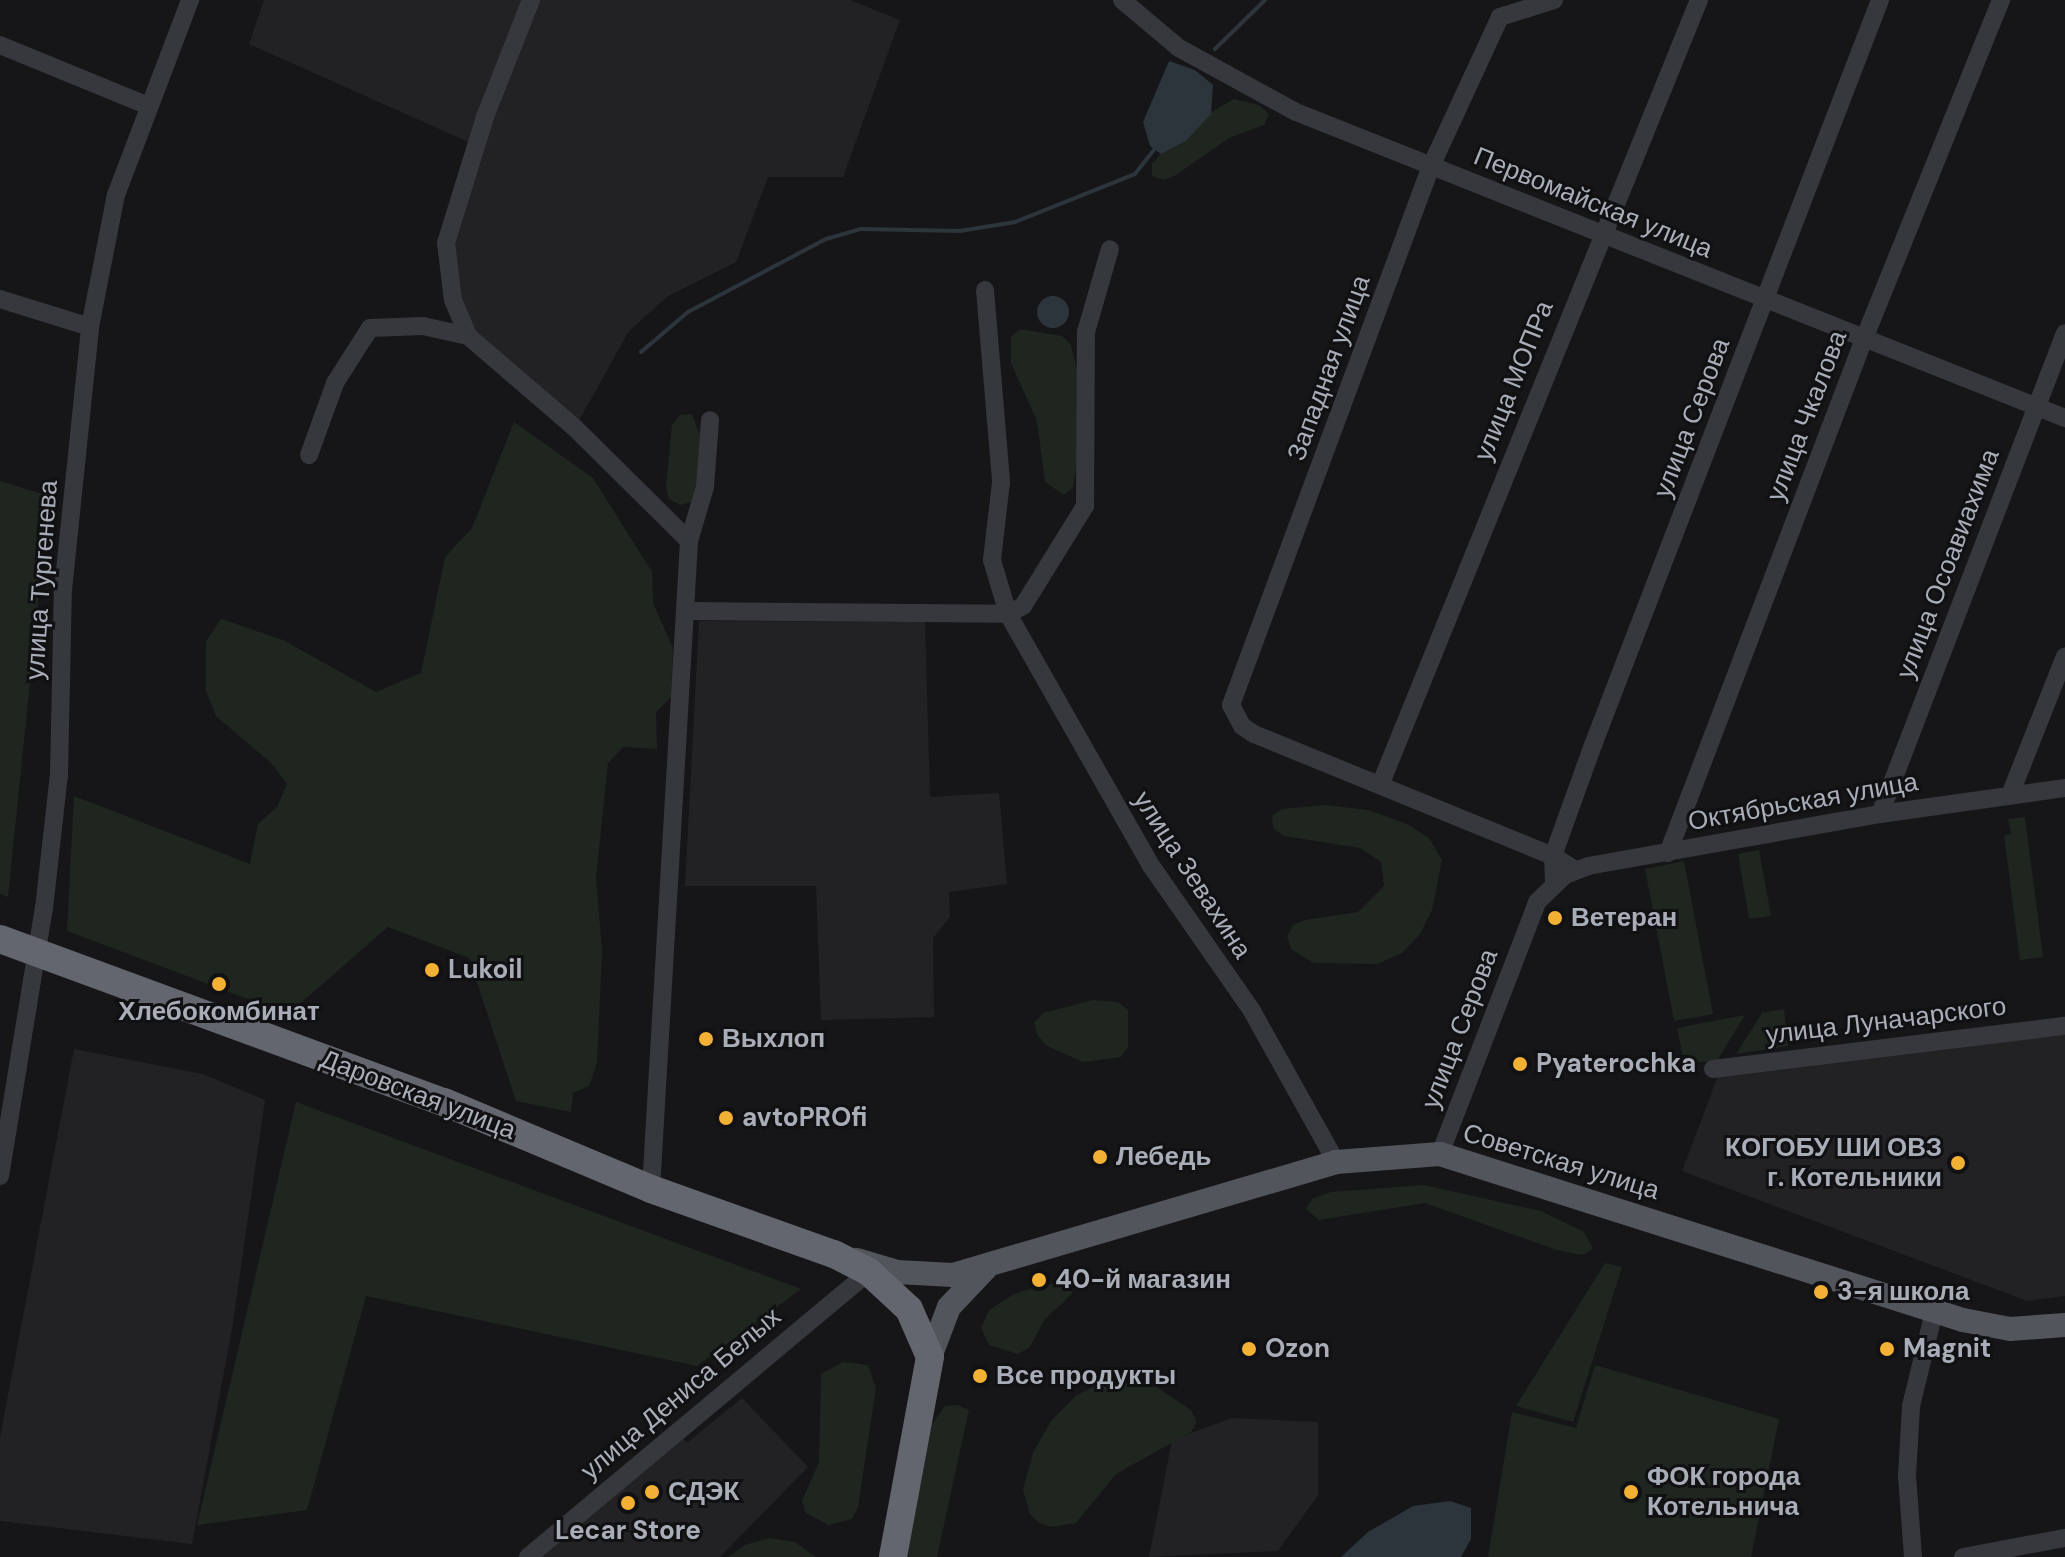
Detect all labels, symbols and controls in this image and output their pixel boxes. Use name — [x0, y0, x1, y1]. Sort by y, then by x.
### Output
street label: Первомайская улица — [1469, 141, 1717, 265]
street label: Западная улица — [1281, 271, 1377, 465]
street label: улица МОПРа — [1468, 296, 1560, 466]
street label: улица Чкалова — [1760, 326, 1854, 506]
street label: улица Серова — [1647, 334, 1737, 502]
street label: улица Осоавиахима — [1890, 445, 2006, 683]
street label: улица Тургенева — [19, 479, 65, 681]
street label: Октябрьская улица — [1686, 766, 1920, 838]
street label: улица Зевахина — [1126, 786, 1258, 964]
place label: Ветеран — [1571, 902, 1677, 934]
marker: Ветеран — [1546, 909, 1564, 927]
street label: улица Серова — [1415, 945, 1505, 1113]
place label: Lukoil — [448, 954, 522, 986]
marker: Lukoil — [423, 961, 441, 979]
marker: Хлебокомбинат — [210, 975, 228, 993]
street label: улица Луначарского — [1764, 991, 2008, 1051]
place label: Хлебокомбинат — [118, 996, 320, 1028]
place label: Выхлоп — [722, 1023, 825, 1055]
marker: Выхлоп — [697, 1030, 715, 1048]
street label: Даровская улица — [316, 1043, 520, 1147]
place label: Pyaterochka — [1536, 1048, 1696, 1080]
marker: Pyaterochka — [1511, 1055, 1529, 1073]
place label: avtoPROfi — [742, 1102, 867, 1134]
marker: avtoPROfi — [717, 1109, 735, 1127]
street label: Советская улица — [1459, 1117, 1663, 1207]
place label: КОГОБУ ШИ ОВЗ г. Котельники — [1725, 1132, 1942, 1194]
place label: Лебедь — [1116, 1141, 1211, 1173]
marker: Лебедь — [1091, 1148, 1109, 1166]
marker: КОГОБУ ШИ ОВЗ г. Котельники — [1949, 1154, 1967, 1172]
place label: 40-й магазин — [1055, 1264, 1231, 1296]
marker: 40-й магазин — [1030, 1271, 1048, 1289]
place label: 3-я школа — [1837, 1276, 1969, 1308]
marker: 3-я школа — [1812, 1283, 1830, 1301]
street label: улица Дениса Белых — [575, 1301, 787, 1487]
place label: Ozon — [1265, 1333, 1330, 1365]
place label: Magnit — [1903, 1333, 1991, 1365]
marker: Ozon — [1240, 1340, 1258, 1358]
marker: Magnit — [1878, 1340, 1896, 1358]
place label: Все продукты — [996, 1360, 1176, 1392]
marker: Все продукты — [971, 1367, 989, 1385]
place label: ФОК города Котельнича — [1647, 1461, 1800, 1522]
place label: СДЭК — [668, 1476, 739, 1508]
marker: СДЭК — [643, 1483, 661, 1501]
marker: ФОК города Котельнича — [1622, 1483, 1640, 1501]
marker: Lecar Store — [619, 1494, 637, 1512]
place label: Lecar Store — [555, 1515, 701, 1547]

